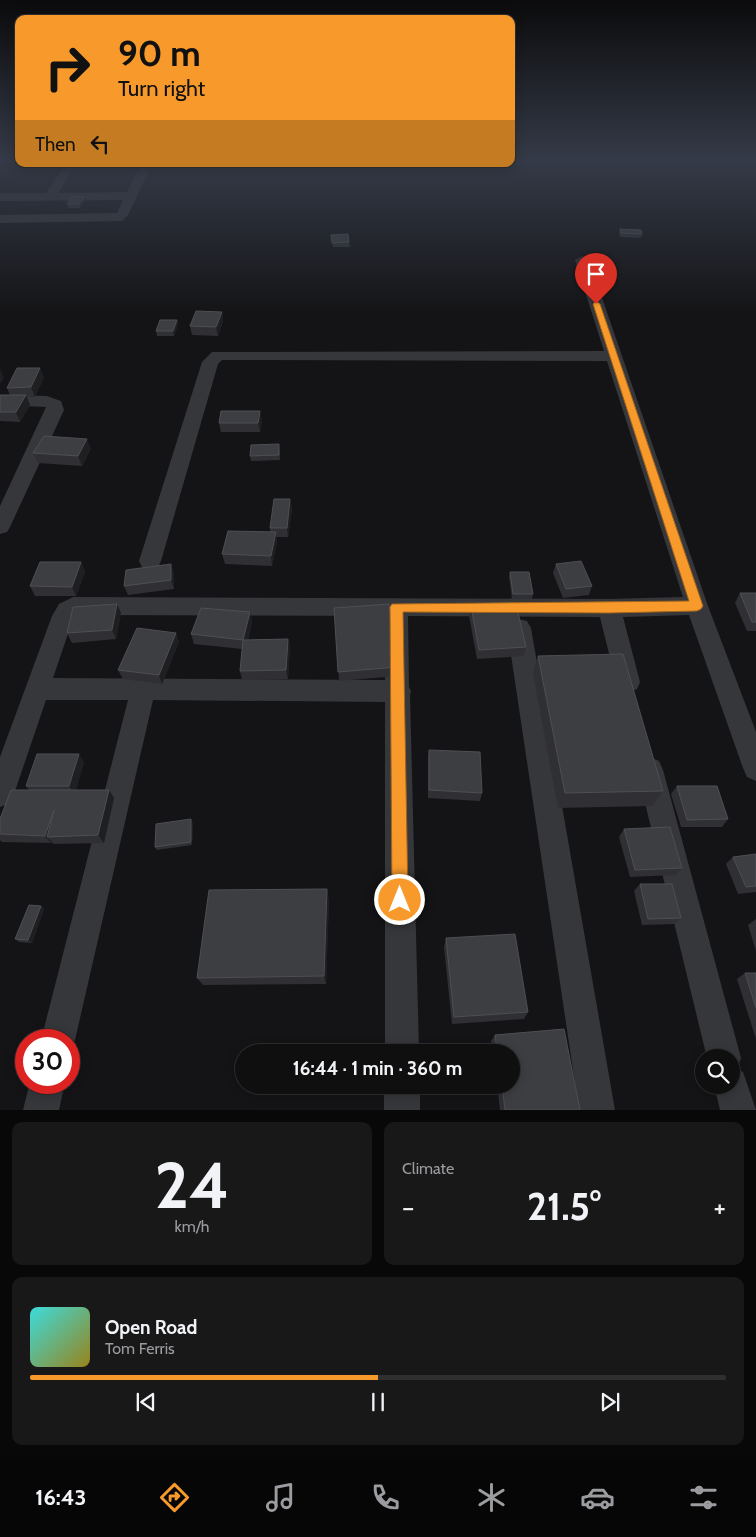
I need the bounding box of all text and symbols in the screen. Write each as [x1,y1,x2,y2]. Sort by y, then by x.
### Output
text: 90 m [118,32,201,75]
icon: right [35,35,100,100]
text: Turn right [118,75,205,102]
icon: left [86,130,114,158]
text: Then [35,133,76,156]
pin [575,253,617,304]
icon: arrive [582,260,610,288]
position arrow [373,873,425,925]
speed limit sign: 30 [15,1029,80,1094]
map controls [695,1049,740,1094]
button: search [695,1049,740,1094]
text: 16:44 · 1 min · 360 m [293,1057,462,1080]
text: 24 [155,1145,229,1224]
text: Climate [402,1159,454,1178]
text: 21.5° [527,1183,601,1230]
text: − [402,1190,414,1224]
text: + [714,1190,726,1224]
text: km/h [174,1217,210,1236]
text: Open Road [105,1316,197,1339]
text: Tom Ferris [105,1339,175,1358]
icon: previous [132,1388,160,1416]
icon: pause [364,1388,392,1416]
icon: next [596,1388,624,1416]
icon: directions [157,1480,192,1515]
icon: music [263,1480,298,1515]
icon: phone [368,1480,403,1515]
icon: climate [474,1480,509,1515]
icon: car [580,1480,615,1515]
icon: filters [686,1480,721,1515]
text: 16:43 [35,1484,86,1511]

